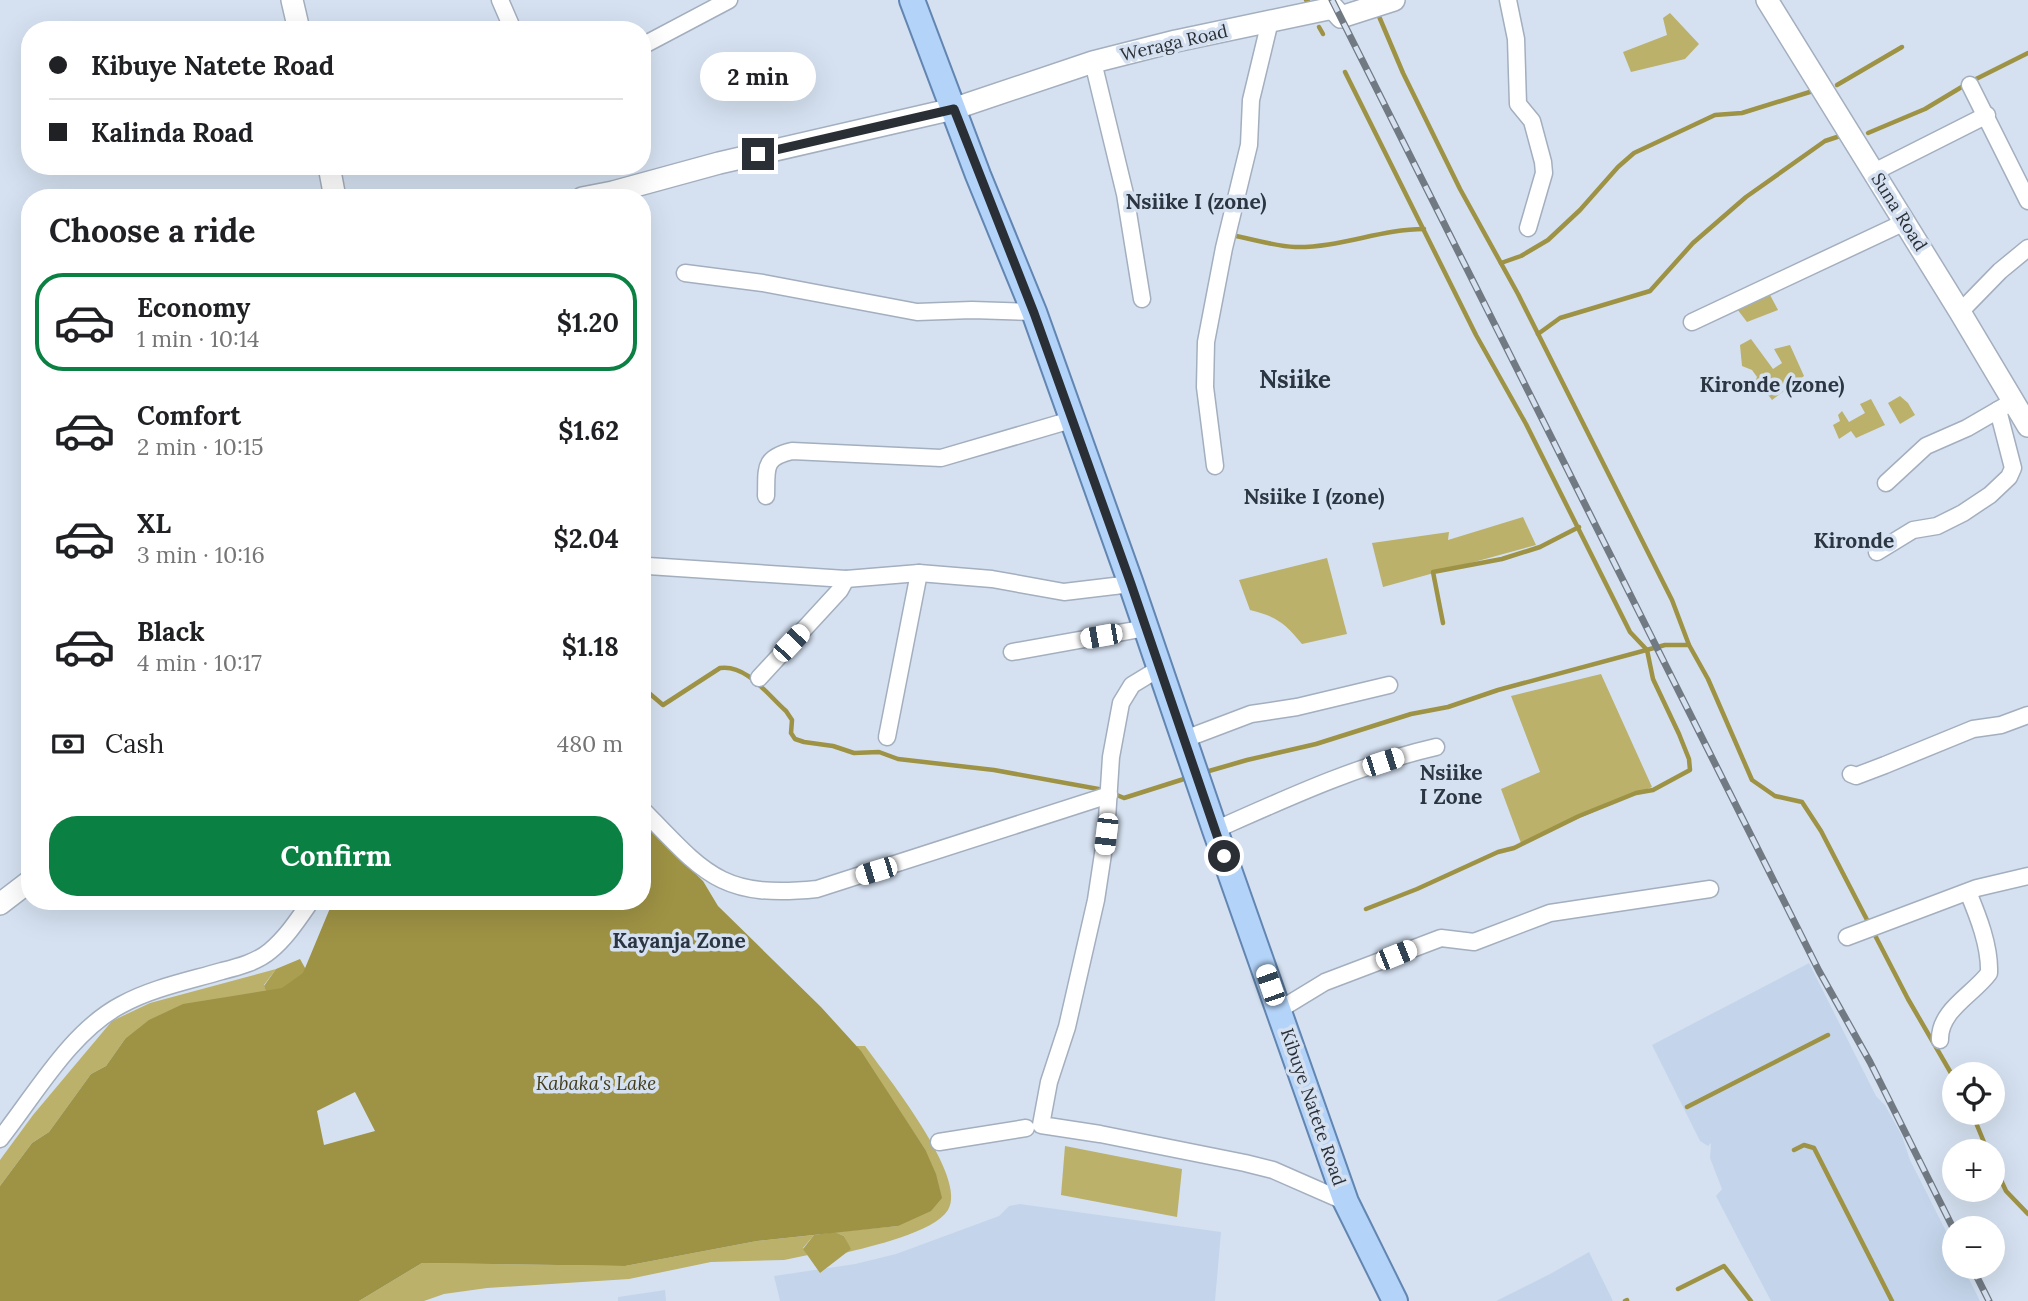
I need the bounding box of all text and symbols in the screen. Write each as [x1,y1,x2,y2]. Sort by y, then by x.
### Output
street label: Weraga Road [1118,19,1230,66]
text: Kibuye Natete Road [91,49,334,82]
callout: 2 min [700,52,816,102]
text: 2 min [727,62,789,91]
text: Kalinda Road [91,116,253,149]
route end [742,138,774,170]
street label: Suna Road [1866,169,1932,255]
district label: Nsiike I (zone) [1126,188,1266,215]
text: Choose a ride [49,210,256,251]
icon: car [53,291,116,354]
text: Economy [137,291,250,324]
text: $1.20 [557,306,619,339]
text: 1 min · 10:14 [137,324,260,353]
district label: Nsiike [1259,364,1331,395]
district label: Kironde (zone) [1699,371,1845,398]
icon: car [53,399,116,462]
text: Comfort [137,399,241,432]
text: $1.62 [558,414,619,447]
text: 2 min · 10:15 [137,432,264,461]
district label: Nsiike I (zone) [1244,483,1384,510]
icon: car [53,507,116,570]
text: XL [137,507,171,540]
text: $2.04 [553,522,619,555]
district label: Kironde [1814,527,1894,554]
text: 3 min · 10:16 [137,540,265,569]
icon: car [53,615,116,678]
text: Black [137,615,205,648]
car [769,620,814,666]
car [1079,622,1124,650]
text: $1.18 [562,630,619,663]
text: 4 min · 10:17 [137,648,262,677]
icon: cash [49,725,87,763]
text: Cash [105,727,164,760]
text: 480 m [557,729,623,758]
car [1360,746,1407,778]
district label: Nsiike I Zone [1420,759,1482,810]
car [1094,812,1119,856]
button: Confirm [49,816,623,896]
route start [1208,840,1240,872]
car [853,855,900,887]
district label: Kayanja Zone [612,927,746,954]
car [1373,937,1420,973]
car [1254,962,1287,1008]
street label: Kibuye Natete Road [1276,1025,1351,1189]
map controls [1942,1062,2005,1279]
button: locate [1942,1062,2005,1125]
water label: Kabaka's Lake [536,1071,656,1095]
button: + [1942,1139,2005,1202]
button: − [1942,1216,2005,1279]

